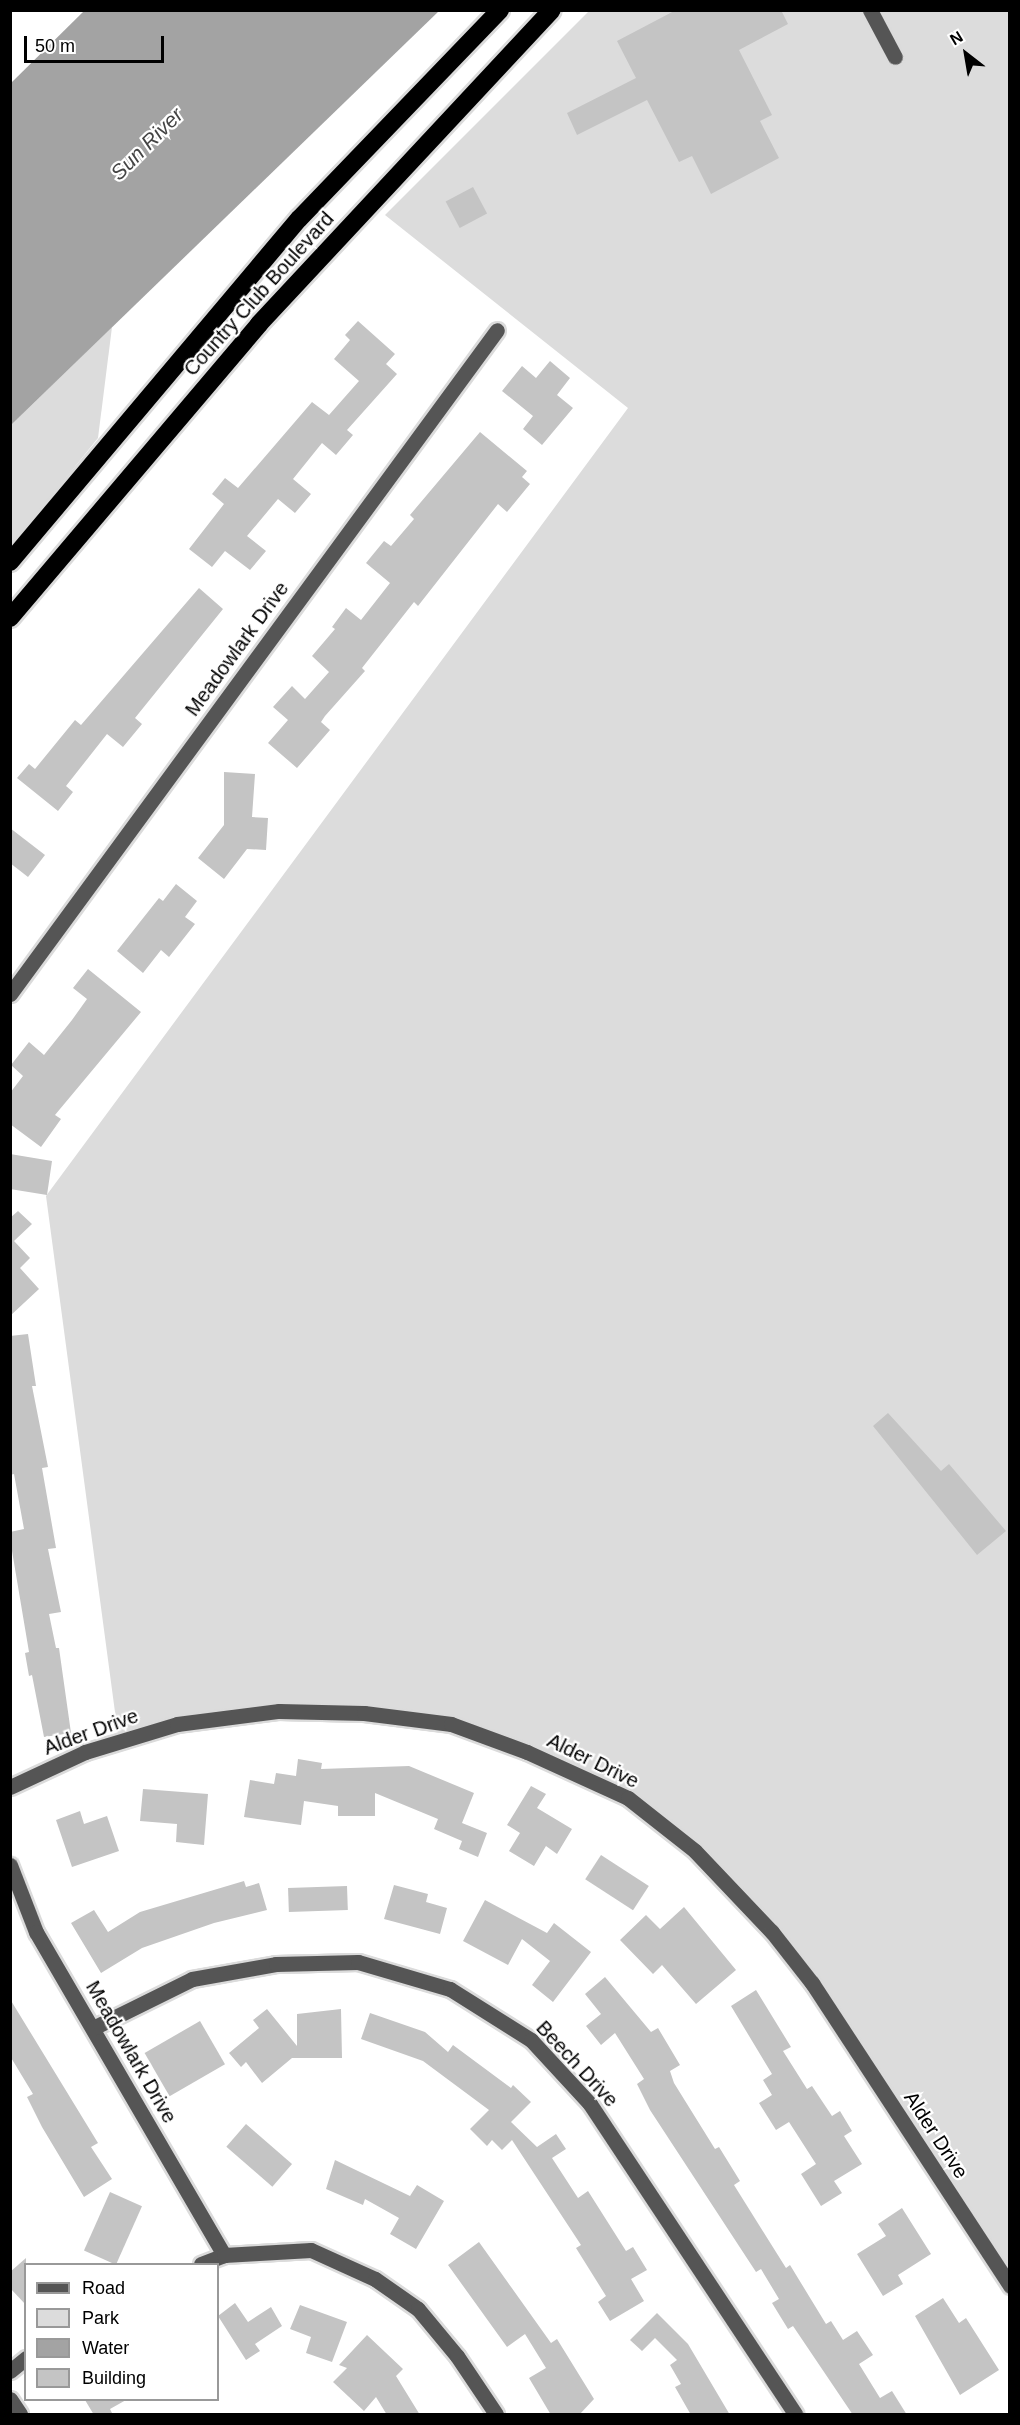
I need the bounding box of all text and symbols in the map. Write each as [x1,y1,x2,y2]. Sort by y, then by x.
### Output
scale bar [27,24,166,62]
north arrow [936,24,996,84]
text: N [947,28,966,48]
text: 50 m [35,36,75,56]
water label: Sun River [105,102,189,186]
street label: Country Club Boulevard [179,207,339,381]
street label: Meadowlark Drive [180,577,294,721]
street label: Alder Drive [40,1704,142,1760]
street label: Alder Drive [543,1729,643,1793]
street label: Meadowlark Drive [81,1977,181,2127]
street label: Beech Drive [531,2016,623,2112]
street label: Alder Drive [899,2087,973,2183]
legend [24,2263,219,2401]
text: Road [82,2278,125,2298]
text: Park [82,2308,119,2328]
text: Water [82,2338,129,2358]
text: Building [82,2368,146,2388]

